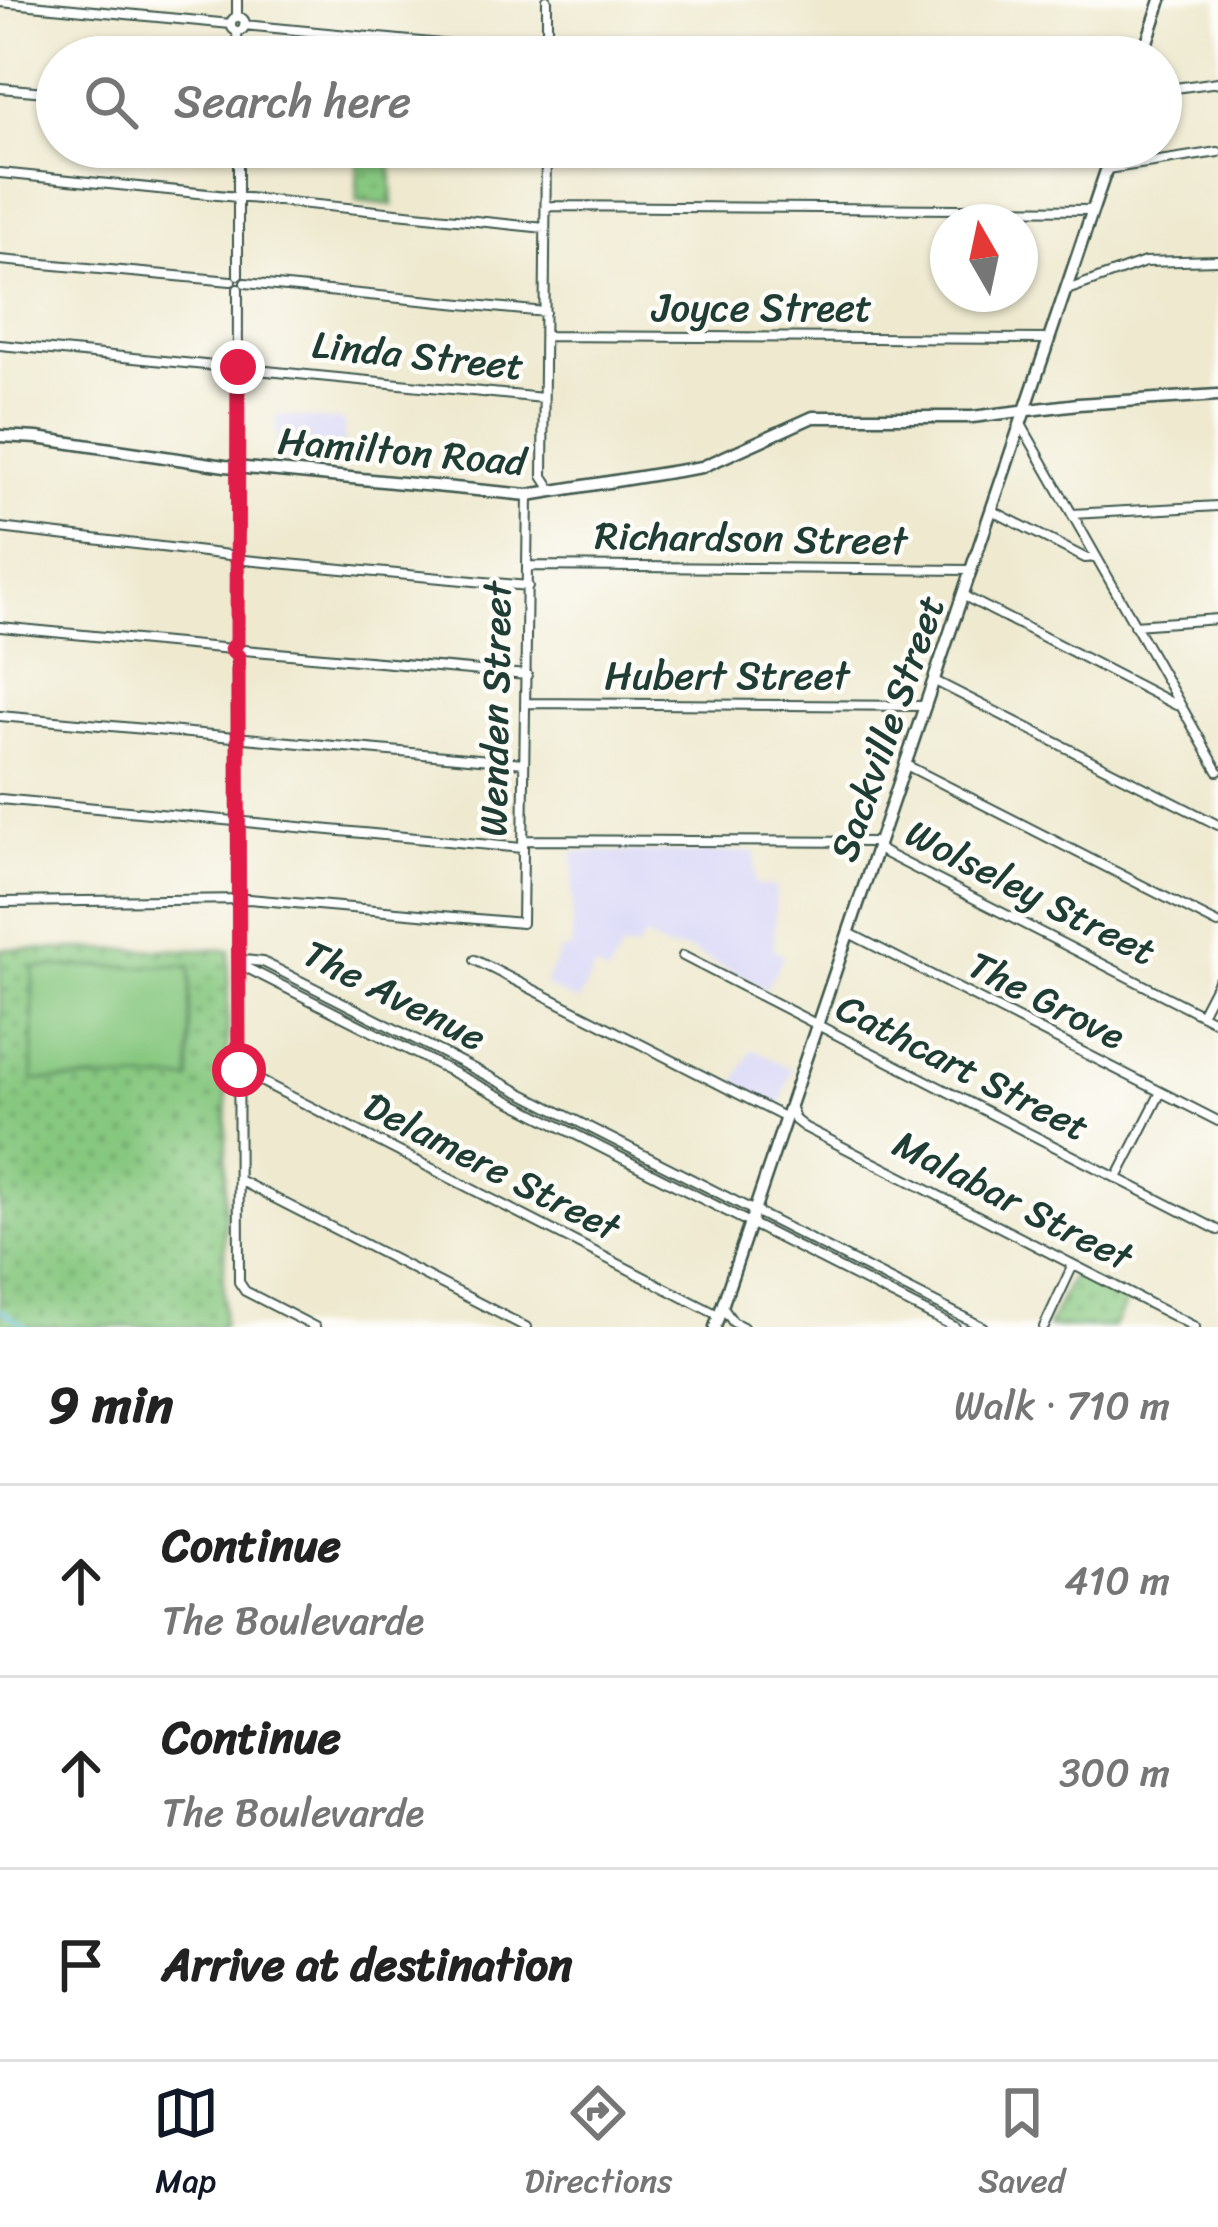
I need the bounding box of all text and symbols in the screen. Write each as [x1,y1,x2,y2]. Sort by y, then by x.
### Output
search box [36,36,1182,168]
text: Search here [174,62,411,142]
icon: search [78,69,144,135]
north arrow [930,204,1038,312]
street label: Joyce Street [650,273,872,342]
street label: Linda Street [309,310,527,400]
route end [211,340,265,394]
street label: Hamilton Road [275,406,531,496]
street label: Richardson Street [594,501,909,575]
street label: Wenden Street [458,580,532,837]
street label: Sackville Street [809,586,965,870]
street label: Hubert Street [604,641,851,710]
street label: Wolseley Street [893,799,1169,985]
street label: The Avenue [291,919,499,1071]
street label: The Grove [956,931,1138,1069]
street label: Cathcart Street [824,973,1102,1161]
route start [212,1043,266,1097]
street label: Delamere Street [351,1071,634,1261]
street label: Malabar Street [881,1110,1147,1291]
text: 9 min [48,1360,173,1450]
text: Walk · 710 m [954,1371,1170,1440]
text: Continue [162,1506,341,1586]
text: 410 m [1064,1546,1170,1615]
icon: ahead [48,1548,114,1614]
text: The Boulevarde [162,1586,424,1655]
text: Continue [162,1698,341,1778]
text: 300 m [1059,1738,1170,1807]
icon: ahead [48,1740,114,1806]
text: The Boulevarde [162,1778,424,1847]
text: Arrive at destination [162,1925,572,2005]
icon: arrive [48,1932,114,1998]
tab: Map [153,2080,219,2210]
tab: Directions [525,2080,672,2210]
tab: Saved [978,2080,1065,2210]

